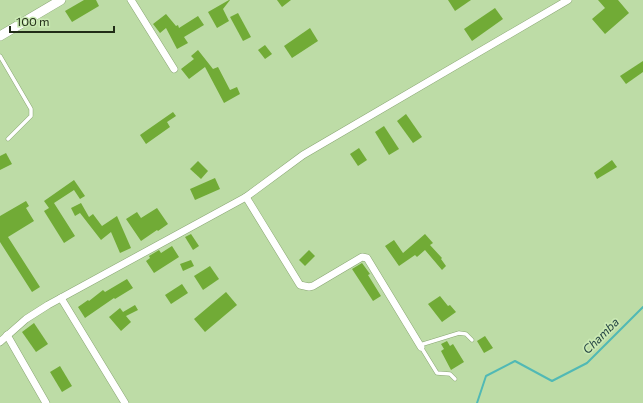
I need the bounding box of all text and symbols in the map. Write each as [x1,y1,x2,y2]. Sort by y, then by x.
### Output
scale bar [10,8,114,34]
text: 100 m [16,14,50,28]
water label: Chamba [579,314,621,356]

